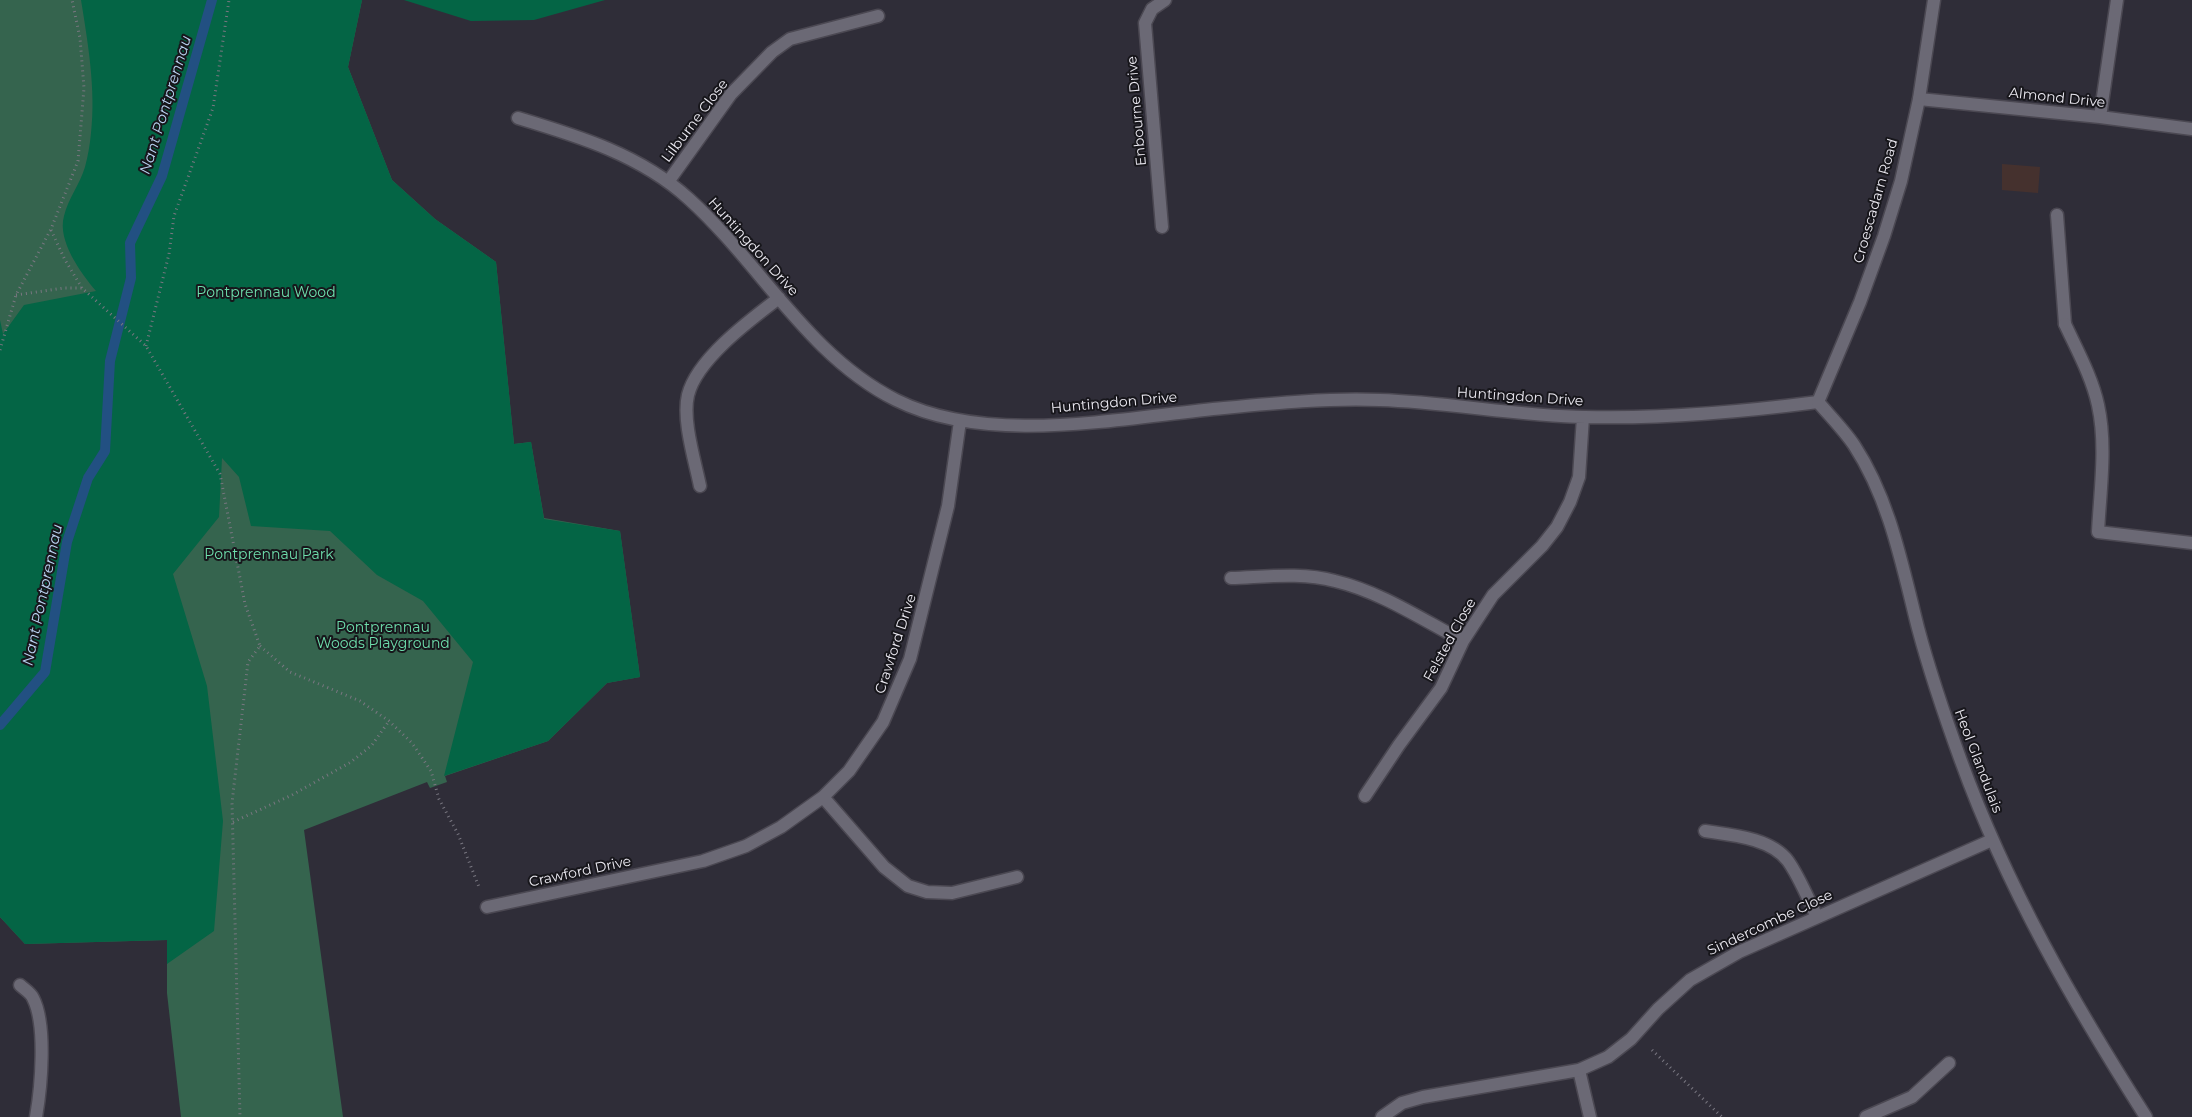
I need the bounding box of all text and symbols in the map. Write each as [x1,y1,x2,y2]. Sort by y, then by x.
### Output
water label: Nant Pontprennau [136,33,196,177]
street label: Enbourne Drive [1124,55,1150,167]
street label: Lilburne Close [658,76,732,166]
street label: Almond Drive [2008,85,2106,111]
street label: Croescadarn Road [1850,137,1902,265]
street label: Huntingdon Drive [704,194,802,300]
park label: Pontprennau Wood [196,285,336,301]
street label: Huntingdon Drive [1456,384,1584,410]
street label: Huntingdon Drive [1050,389,1178,417]
water label: Nant Pontprennau [19,523,67,667]
park label: Pontprennau Park [204,547,334,563]
street label: Crawford Drive [872,592,920,696]
street label: Felsted Close [1420,595,1480,685]
park label: Pontprennau Woods Playground [316,620,450,652]
street label: Heol Glandulais [1950,707,2006,815]
street label: Crawford Drive [527,853,633,891]
street label: Sindercombe Close [1705,887,1835,959]

